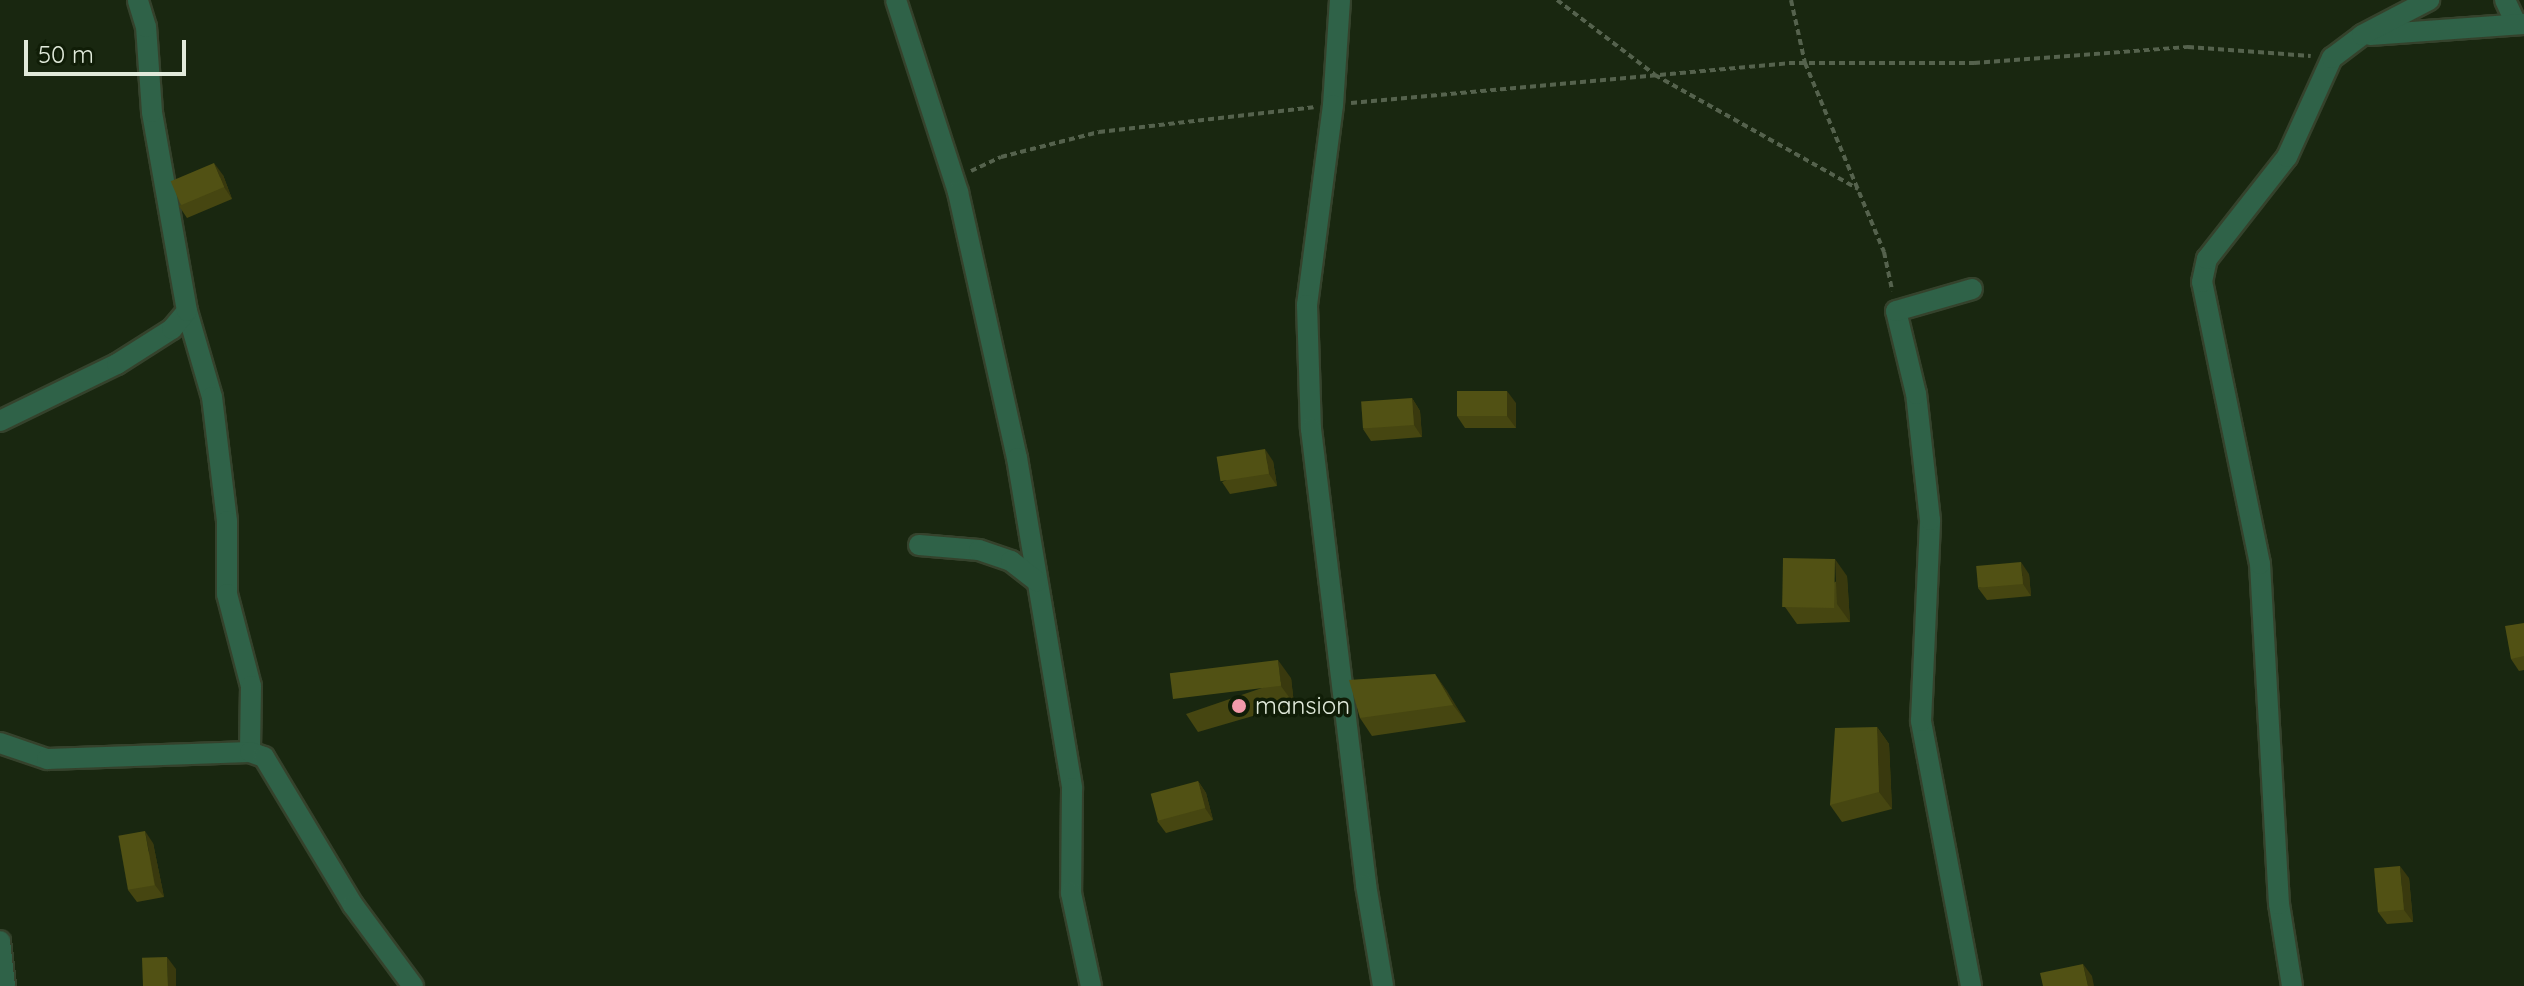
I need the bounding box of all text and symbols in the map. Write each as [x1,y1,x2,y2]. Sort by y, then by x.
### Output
scale bar [28,24,190,74]
text: 50 m [38,39,94,69]
place label: mansion [1255,692,1350,720]
marker: mansion [1230,697,1248,715]

